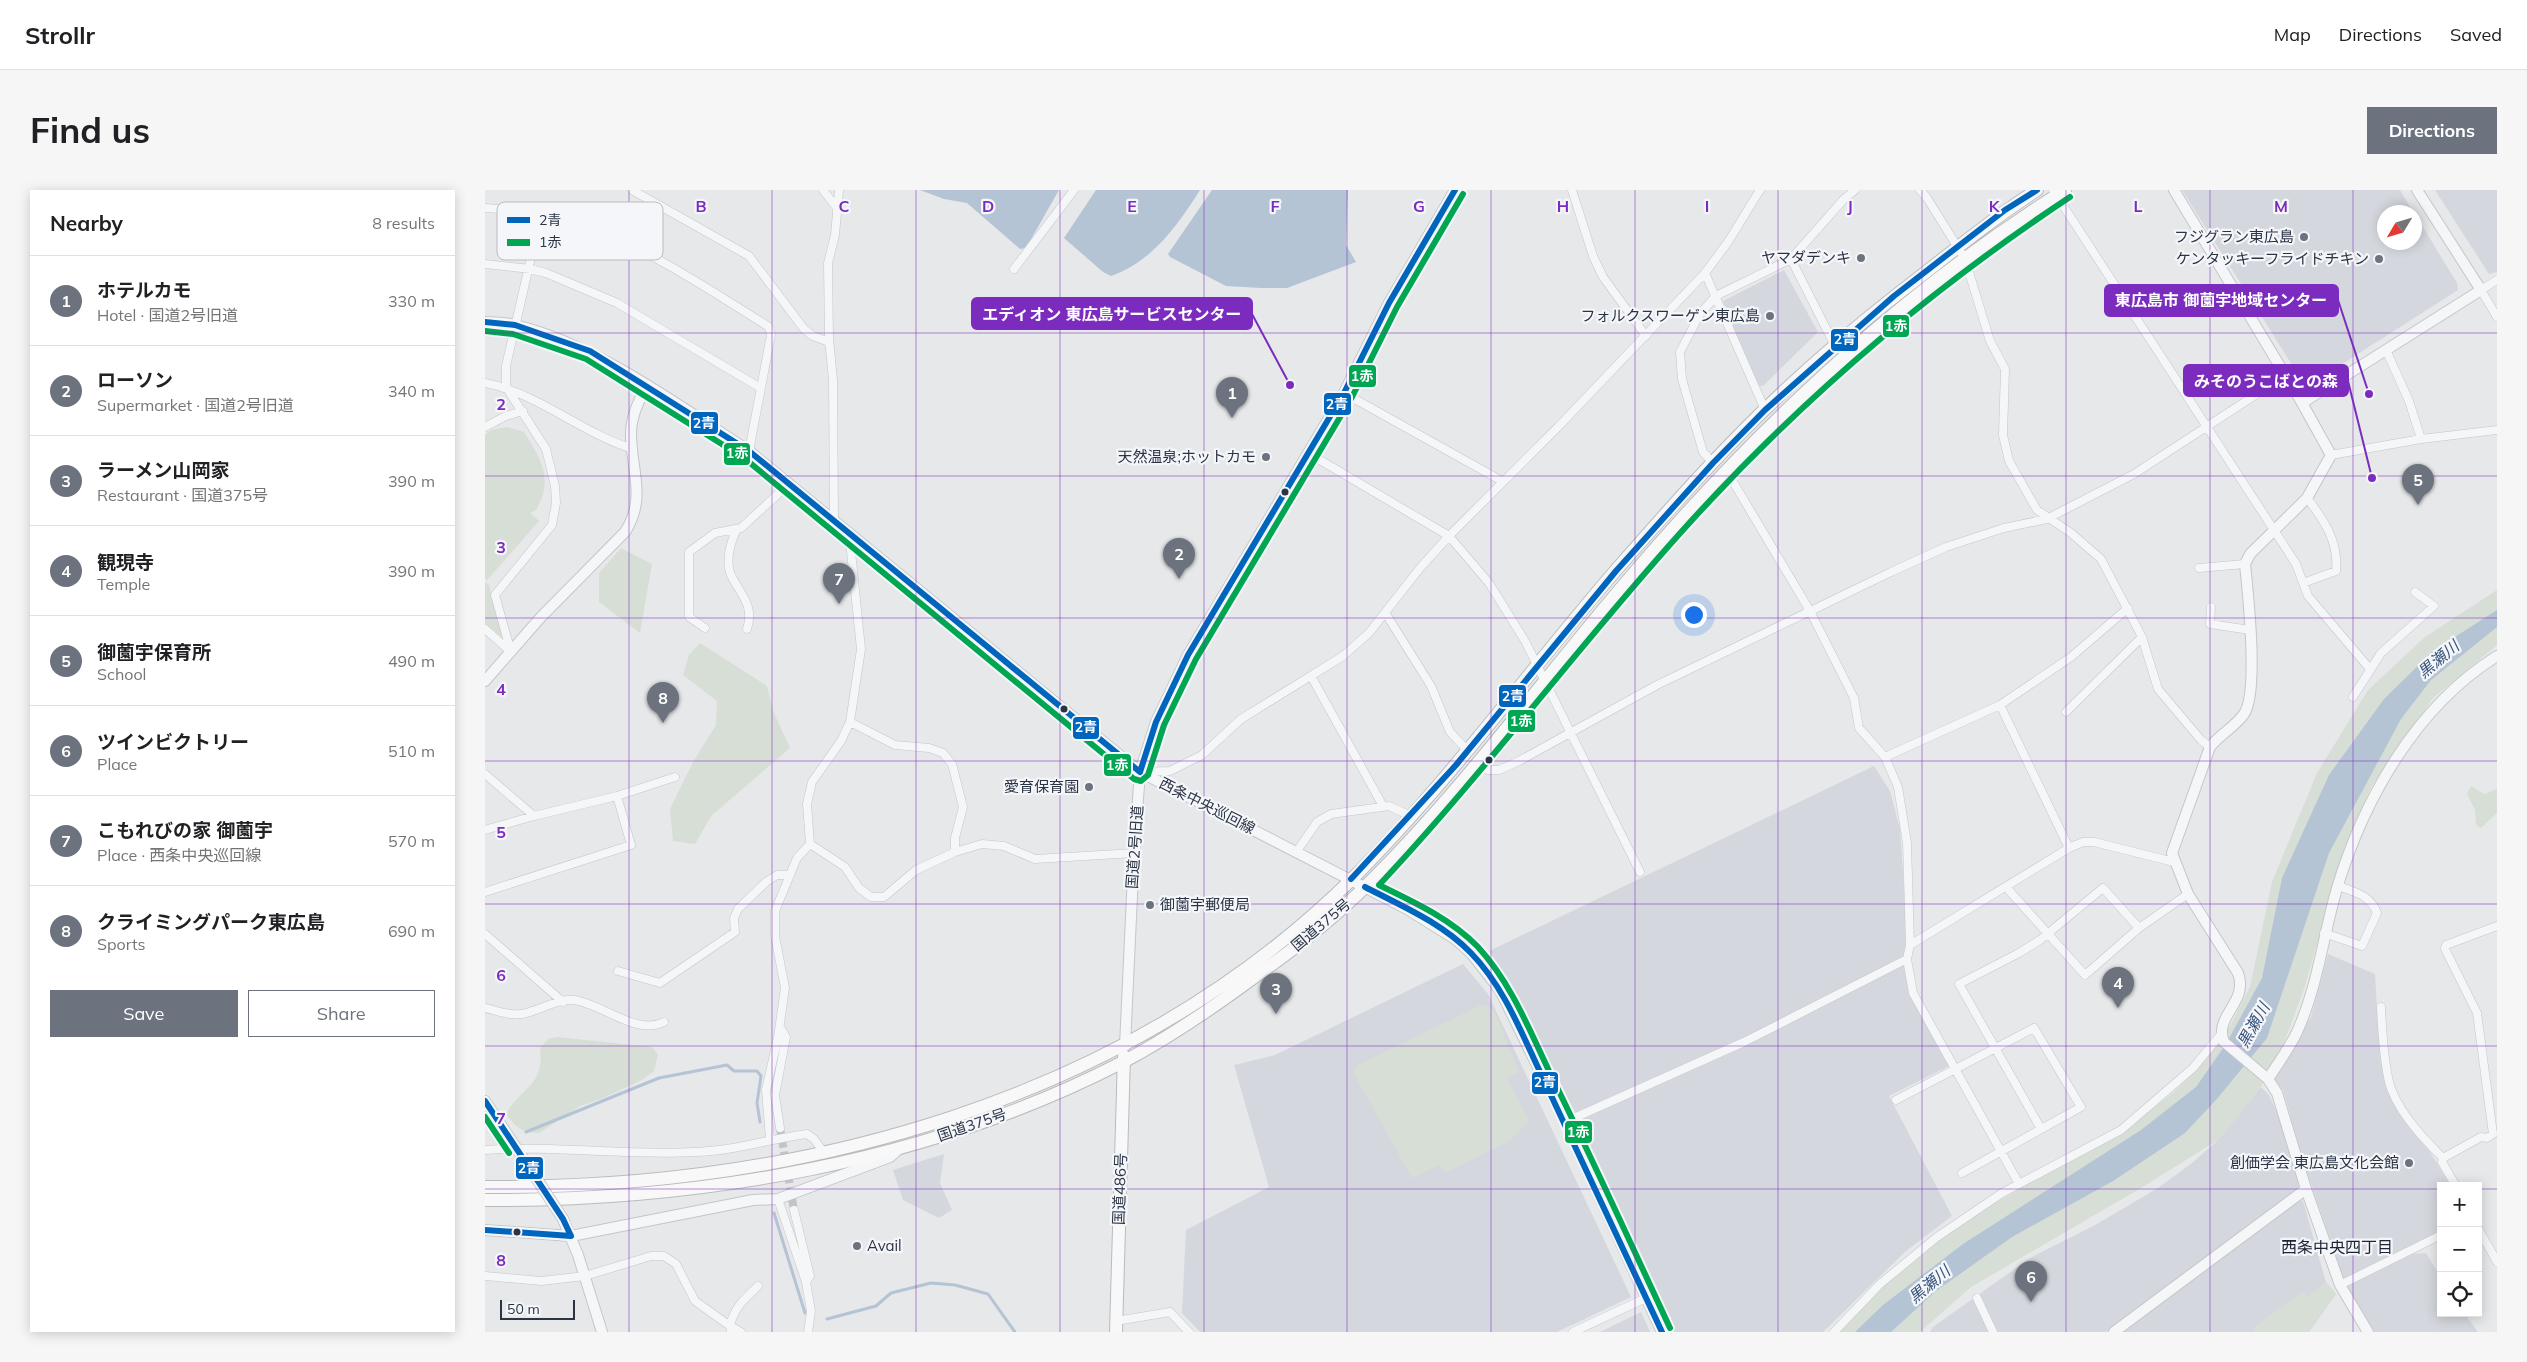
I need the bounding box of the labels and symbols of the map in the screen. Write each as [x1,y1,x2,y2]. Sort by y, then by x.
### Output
text: B [695,196,707,216]
text: C [839,196,850,216]
text: D [982,196,994,216]
text: E [1127,196,1137,216]
text: F [1270,196,1280,216]
text: G [1413,196,1425,216]
text: H [1557,196,1569,216]
text: I [1705,196,1709,216]
text: J [1847,196,1853,216]
text: K [1989,196,2001,216]
text: L [2134,196,2143,216]
text: M [2274,196,2288,216]
legend [497,202,663,260]
north arrow [2377,205,2422,250]
text: 2青 [539,211,561,229]
place label: フジグラン東広島 [2174,227,2294,246]
marker: フジグラン東広島 [2298,231,2310,243]
text: 1赤 [539,233,561,251]
place label: ヤマダデンキ [1761,248,1851,267]
place label: ケンタッキーフライドチキン [2176,249,2369,268]
marker: ヤマダデンキ [1855,252,1867,264]
marker: ケンタッキーフライドチキン [2373,253,2385,265]
callout: 東広島市 御薗宇地域センター [2105,285,2338,316]
text: 東広島市 御薗宇地域センター [2115,290,2327,310]
callout: エディオン 東広島サービスセンター [972,298,1252,329]
text: エディオン 東広島サービスセンター [982,304,1242,324]
place label: フォルクスワーゲン東広島 [1580,306,1760,325]
marker: フォルクスワーゲン東広島 [1764,310,1776,322]
line badge: 1赤 [1882,314,1910,338]
text: 1赤 [1885,317,1907,335]
line badge: 2青 [1830,328,1859,352]
text: 2青 [1834,330,1856,348]
line badge: 1赤 [1348,364,1377,388]
callout: みそのうこばとの森 [2184,365,2348,396]
text: 1赤 [1351,367,1373,385]
text: みそのうこばとの森 [2194,371,2338,391]
pin: 1 [1216,377,1248,418]
line badge: 2青 [1323,392,1352,416]
text: 2 [496,394,506,414]
text: 2青 [1326,395,1348,413]
line badge: 2青 [690,411,719,435]
text: 2青 [693,414,715,432]
line badge: 1赤 [723,442,751,466]
text: 1赤 [726,444,748,462]
place label: 天然温泉;ホットカモ [1118,447,1256,466]
marker: 天然温泉;ホットカモ [1260,451,1272,463]
pin: 5 [2402,464,2434,505]
unlabelled marker [1280,487,1290,497]
text: 3 [496,537,506,557]
pin: 2 [1163,538,1195,579]
pin: 7 [823,563,855,604]
your location [1681,602,1707,628]
water label: 黒瀬川 [2413,635,2464,682]
text: 4 [496,679,506,699]
pin: 8 [647,682,679,723]
line badge: 2青 [1498,684,1527,708]
text: 2青 [1502,687,1524,705]
unlabelled marker [1059,704,1069,714]
line badge: 1赤 [1507,709,1536,733]
text: 1赤 [1510,712,1532,730]
line badge: 2青 [1072,716,1100,740]
text: 2青 [1075,718,1097,736]
line badge: 1赤 [1103,753,1132,777]
unlabelled marker [1484,755,1494,765]
text: 1赤 [1106,756,1128,774]
street label: 西条中央巡回線 [1156,773,1258,838]
place label: 愛育保育園 [1004,777,1079,796]
marker: 愛育保育園 [1083,781,1095,793]
street label: 国道2号旧道 [1122,804,1147,890]
text: 5 [496,822,506,842]
street label: 国道375号 [1287,894,1354,955]
place label: 御薗宇郵便局 [1160,895,1250,914]
marker: 御薗宇郵便局 [1144,899,1156,911]
text: 6 [496,965,506,985]
pin: 4 [2102,967,2134,1008]
pin: 3 [1260,973,1292,1014]
water label: 黒瀬川 [2233,997,2274,1051]
line badge: 2青 [1531,1071,1559,1095]
text: 2青 [1534,1073,1556,1091]
street label: 国道375号 [935,1104,1009,1145]
text: 7 [496,1108,506,1128]
line badge: 1赤 [1564,1120,1593,1144]
text: 1赤 [1567,1123,1589,1141]
street label: 国道486号 [1109,1153,1130,1225]
place label: 創価学会 東広島文化会館 [2230,1153,2399,1172]
line badge: 2青 [515,1156,544,1180]
marker: 創価学会 東広島文化会館 [2403,1157,2415,1169]
text: 2青 [518,1159,540,1177]
unlabelled marker [512,1227,522,1237]
place label: Avail [867,1236,902,1255]
district label: 西条中央四丁目 [2281,1237,2393,1257]
marker: Avail [851,1240,863,1252]
text: 8 [496,1250,506,1270]
water label: 黒瀬川 [1904,1260,1955,1307]
pin: 6 [2015,1261,2047,1302]
scale bar [500,1297,575,1320]

